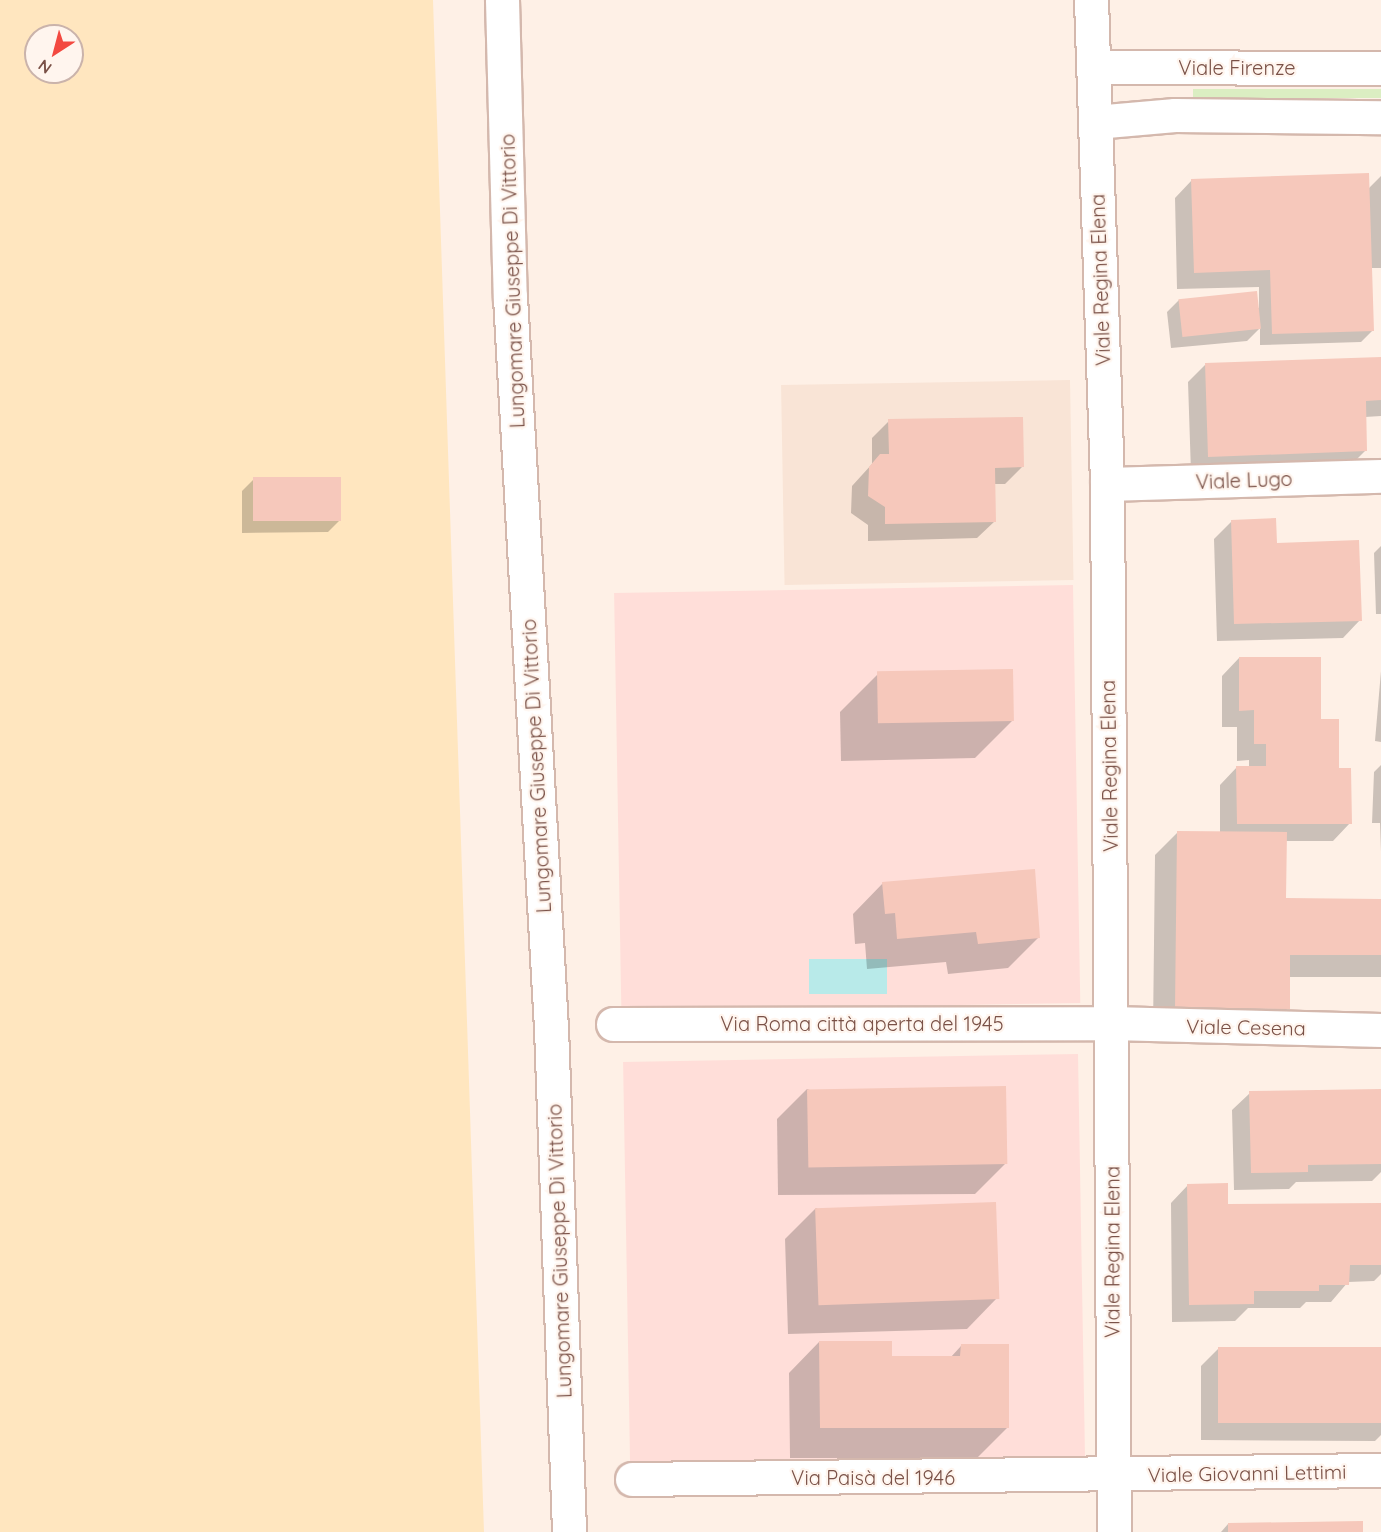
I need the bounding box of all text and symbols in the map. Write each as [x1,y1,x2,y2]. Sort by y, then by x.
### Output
north arrow [24,24,84,84]
text: N [34,55,55,78]
street label: Viale Firenze [1178,55,1296,79]
street label: Lungomare Giuseppe Di Vittorio [495,133,529,429]
street label: Viale Regina Elena [1085,194,1115,366]
street label: Viale Lugo [1195,466,1293,494]
street label: Lungomare Giuseppe Di Vittorio [516,618,556,914]
street label: Viale Regina Elena [1096,680,1122,852]
street label: Via Roma città aperta del 1945 [720,1011,1004,1035]
street label: Viale Cesena [1186,1014,1306,1040]
street label: Lungomare Giuseppe Di Vittorio [542,1103,576,1399]
street label: Viale Regina Elena [1100,1166,1124,1338]
street label: Viale Giovanni Lettimi [1147,1459,1347,1487]
street label: Via Paisà del 1946 [791,1465,955,1489]

